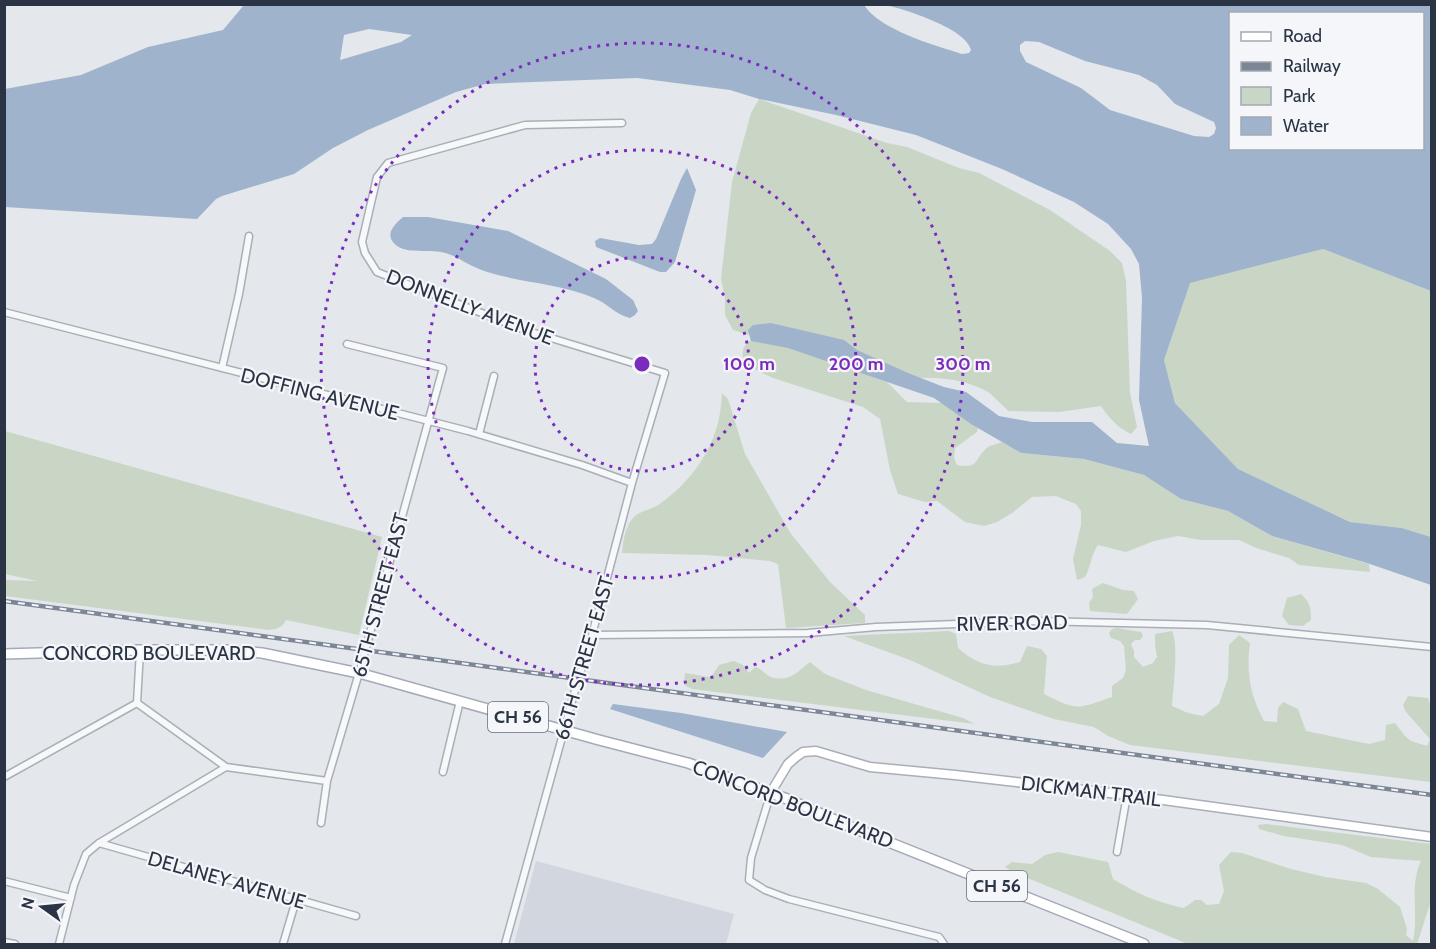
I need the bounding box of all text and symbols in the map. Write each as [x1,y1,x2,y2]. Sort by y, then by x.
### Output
legend [1229,12,1424,150]
text: Road [1283,25,1322,47]
text: Railway [1283,55,1341,77]
text: Park [1283,85,1316,107]
text: Water [1283,115,1329,137]
street label: DONNELLY AVENUE [383,264,557,350]
text: 100 m [723,353,775,375]
text: 200 m [829,353,883,375]
text: 300 m [936,353,990,375]
centre of rings [632,354,652,374]
street label: DOFFING AVENUE [238,363,402,425]
street label: 65TH STREET EAST [347,510,414,680]
street label: 66TH STREET EAST [549,573,619,743]
street label: RIVER ROAD [956,610,1068,636]
street label: CONCORD BOULEVARD [42,641,256,665]
road number: CH 56 [488,702,548,732]
street label: CONCORD BOULEVARD [689,755,897,853]
street label: DICKMAN TRAIL [1020,771,1162,811]
street label: DELANEY AVENUE [145,846,309,914]
road number: CH 56 [967,871,1027,901]
north arrow [12,877,72,937]
text: N [17,895,39,911]

